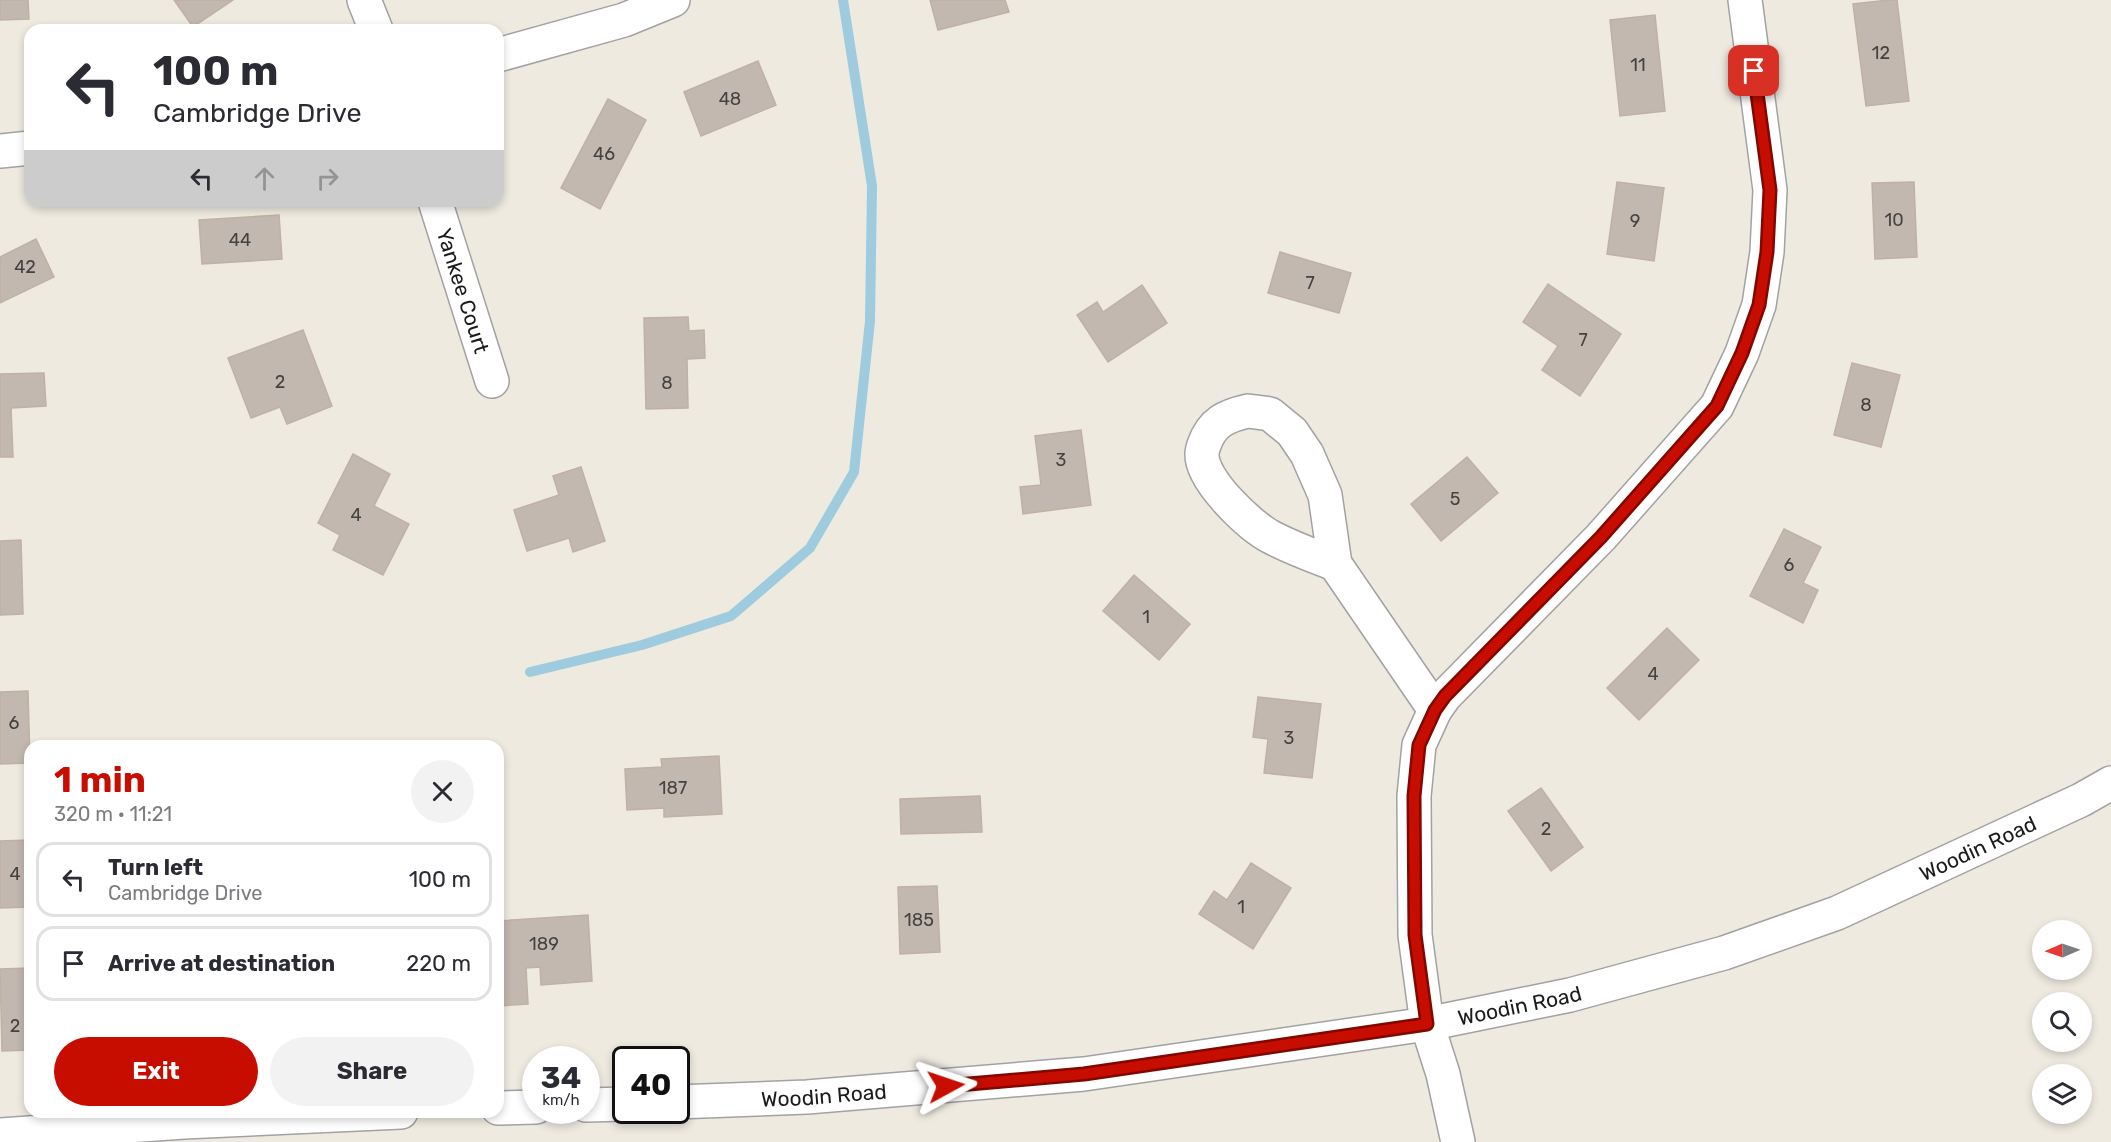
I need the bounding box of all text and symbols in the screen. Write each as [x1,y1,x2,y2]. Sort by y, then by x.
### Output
house number: 12 [1872,42,1890,64]
pin [1728,45,1779,96]
text: 100 m [153,46,278,96]
icon: left [54,48,132,126]
house number: 11 [1630,54,1646,76]
icon: arrive [1737,54,1770,87]
house number: 48 [719,88,741,110]
text: Cambridge Drive [153,97,362,129]
house number: 46 [593,143,615,165]
icon: left [185,162,218,195]
icon: ahead [248,162,281,195]
icon: right [311,162,344,195]
house number: 10 [1884,209,1904,231]
house number: 9 [1630,210,1640,232]
street label: Yankee Court [432,225,495,356]
house number: 44 [229,229,251,251]
house number: 42 [14,256,36,278]
house number: 7 [1305,272,1315,294]
house number: 7 [1578,329,1588,351]
house number: 2 [275,371,285,393]
house number: 8 [661,372,673,394]
house number: 8 [1860,394,1872,416]
house number: 3 [1056,449,1066,471]
house number: 5 [1450,488,1460,510]
house number: 4 [350,504,362,526]
house number: 6 [1784,554,1795,576]
house number: 1 [1142,606,1150,628]
house number: 4 [1647,663,1659,685]
house number: 6 [9,712,20,734]
house number: 3 [1284,727,1294,749]
text: 1 min [54,758,146,801]
button: close [411,760,474,823]
house number: 187 [659,777,687,799]
text: 320 m · 11:21 [54,802,172,826]
street label: Woodin Road [1915,810,2040,886]
house number: 2 [1541,818,1551,840]
text: Turn left [108,854,203,881]
house number: 4 [9,863,21,885]
icon: left [57,863,90,896]
text: 100 m [409,866,471,893]
text: Cambridge Drive [108,881,263,905]
house number: 1 [1237,896,1245,918]
house number: 185 [904,909,934,931]
north arrow [2032,920,2092,980]
map controls [2032,920,2092,1124]
house number: 189 [529,933,559,955]
icon: arrive [57,947,90,980]
text: Arrive at destination [108,950,335,977]
text: 220 m [406,950,471,977]
street label: Woodin Road [1455,980,1584,1030]
button: search [2032,992,2092,1052]
house number: 2 [10,1015,20,1037]
button: Exit [54,1037,258,1106]
button: Share [270,1037,474,1106]
speed limit sign: 40 [612,1046,690,1124]
position arrow [914,1054,978,1118]
text: 34 [541,1060,581,1096]
button: layers [2032,1064,2092,1124]
street label: Woodin Road [761,1078,888,1111]
text: km/h [542,1091,580,1109]

